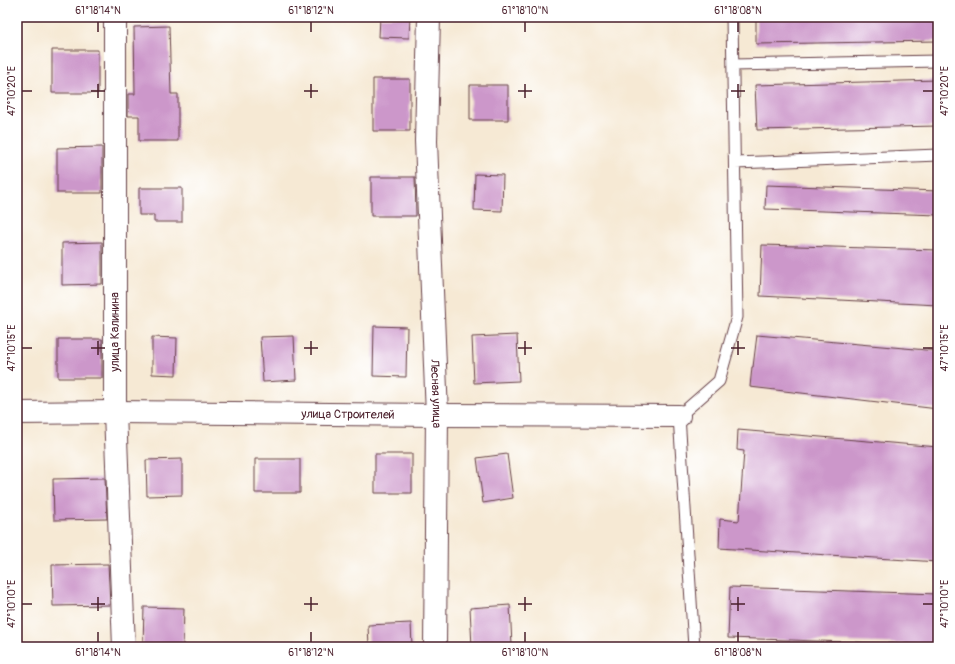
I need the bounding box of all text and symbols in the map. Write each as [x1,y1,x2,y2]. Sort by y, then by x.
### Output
text: 61°18'14"N [75,5,121,17]
text: 61°18'12"N [288,5,334,17]
text: 61°18'10"N [502,5,549,17]
text: 61°18'08"N [714,5,762,17]
text: 47°10'20"E [6,66,18,116]
text: 47°10'20"E [939,66,951,116]
street label: улица Калинина [108,292,123,373]
text: 47°10'15"E [6,325,18,371]
text: 47°10'15"E [939,325,951,371]
street label: Лесная улица [427,358,445,429]
street label: улица Строителей [300,406,395,422]
text: 47°10'10"E [6,580,18,628]
text: 47°10'10"E [939,580,951,628]
text: 61°18'14"N [75,647,121,659]
text: 61°18'12"N [288,647,334,659]
text: 61°18'10"N [502,647,549,659]
text: 61°18'08"N [714,647,762,659]

